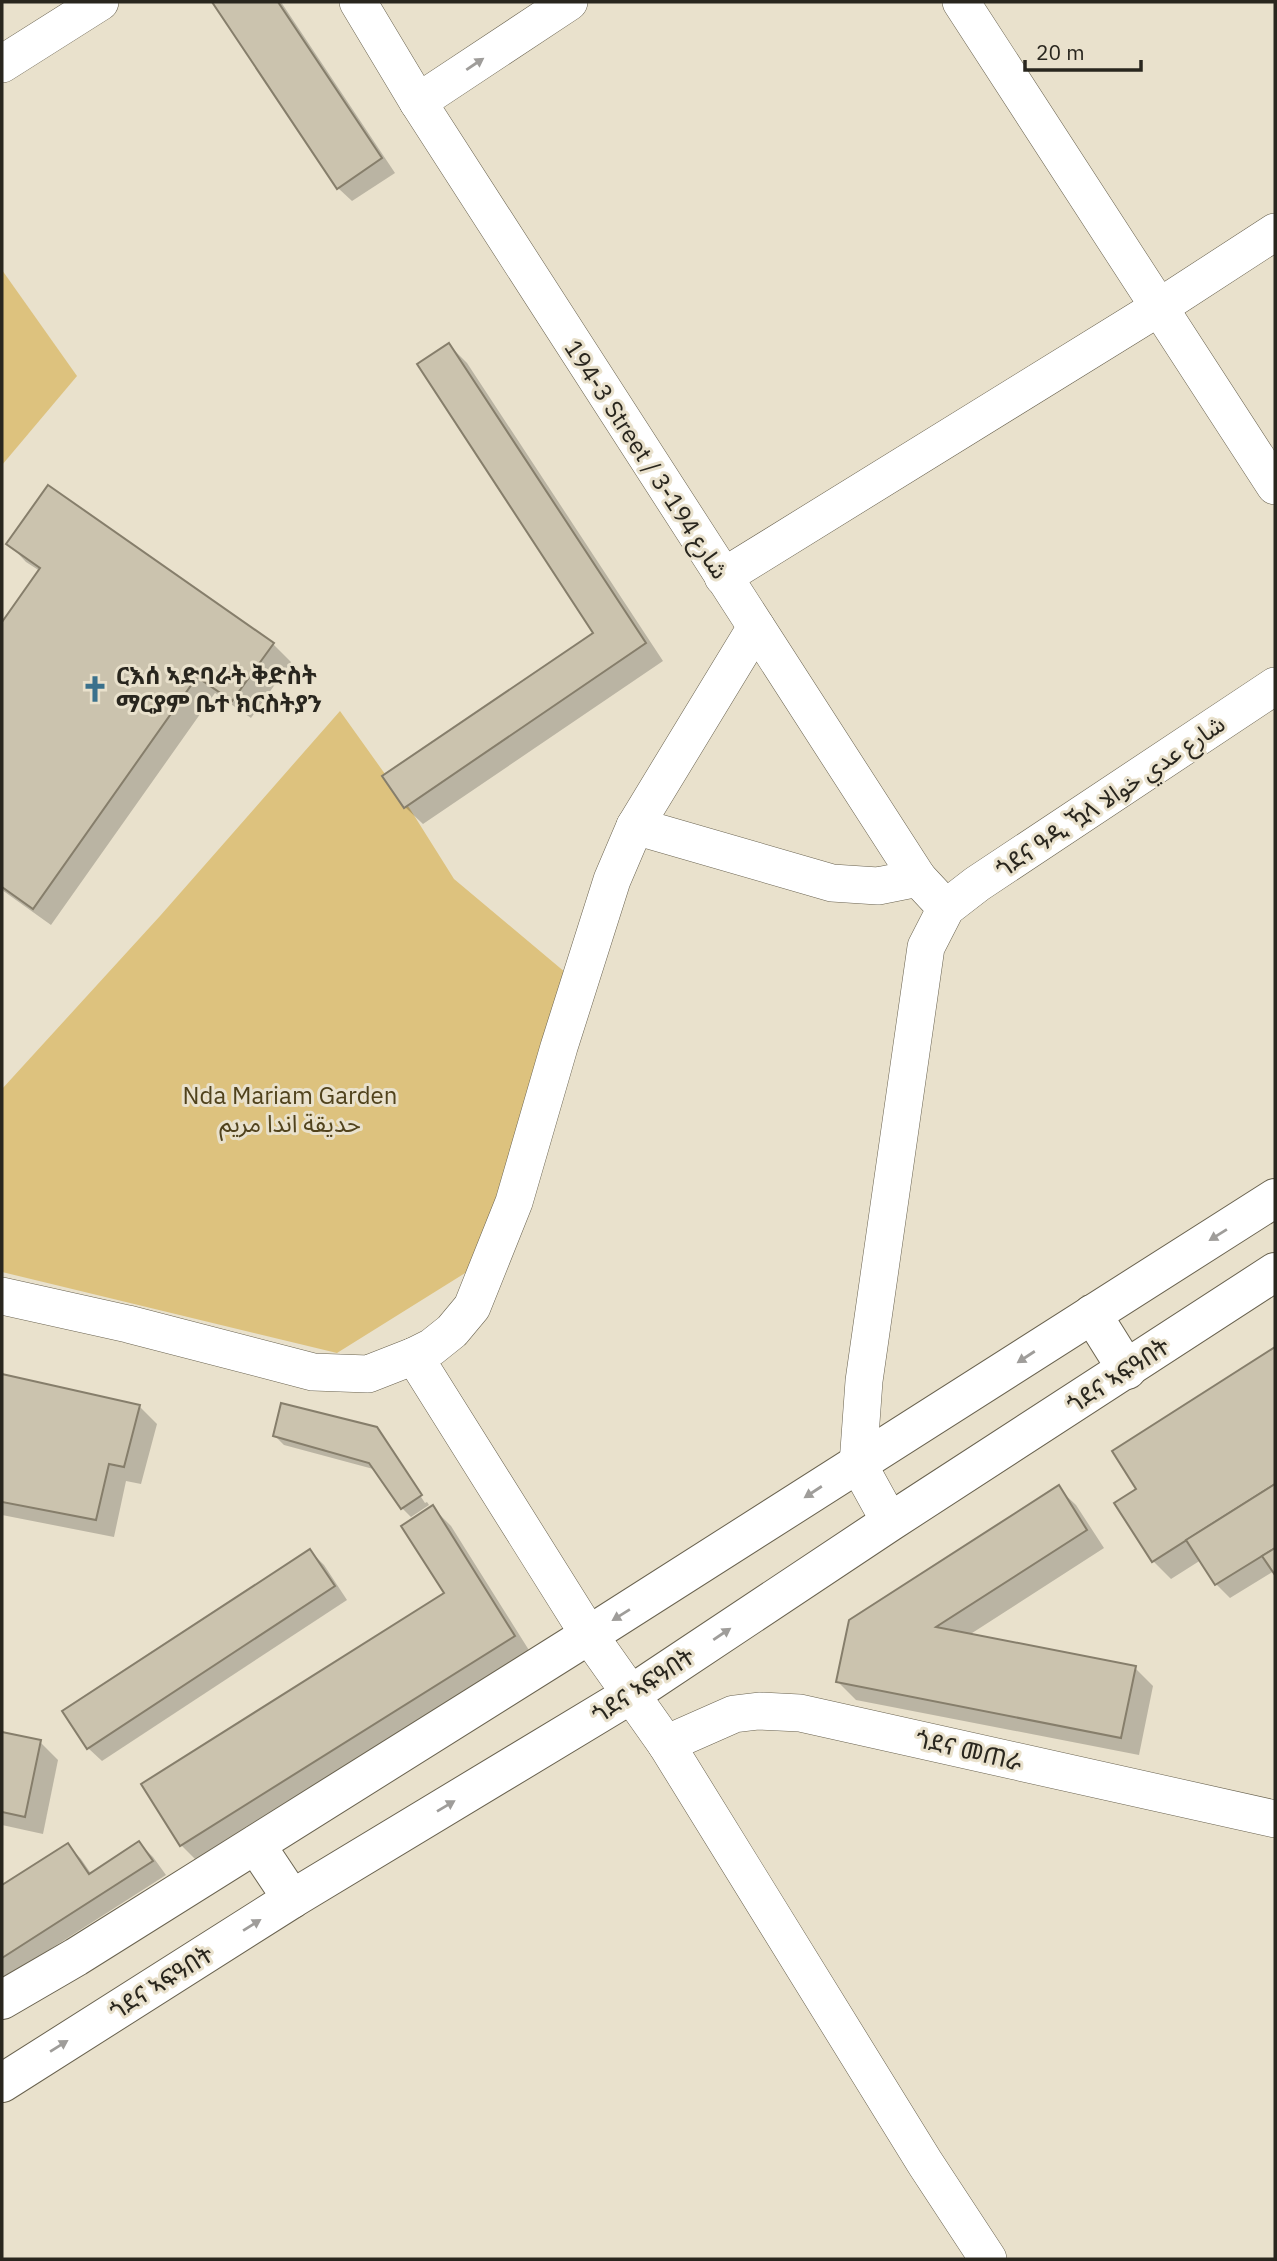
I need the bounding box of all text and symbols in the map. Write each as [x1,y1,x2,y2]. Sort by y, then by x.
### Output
scale bar [1025,28,1140,72]
text: 20 m [1036,38,1085,66]
one-way arrow [466,57,484,71]
street label: 194-3 Street / شارع 194-3 [556,333,736,586]
place label: ርእሰ ኣድባራት ቅድስት ማርያም ቤተ ክርስትያን [116,659,322,719]
church icon: ርእሰ ኣድባራት ቅድስት ማርያም ቤተ ክርስትያን [80,674,110,704]
street label: ጎደና ዓዲ ዃላ شارع عدي خوالا [989,707,1233,888]
park label: Nda Mariam Garden حديقة اندا مريم [183,1079,397,1141]
one-way arrow [1208,1228,1227,1241]
street label: ጎደና ኣፍዓበት [1060,1330,1176,1420]
one-way arrow [1016,1350,1035,1363]
one-way arrow [804,1486,823,1499]
one-way arrow [612,1608,631,1621]
one-way arrow [713,1627,731,1641]
street label: ጎደና ኣፍዓበት [585,1640,701,1730]
street label: ጎደና መጠራ [913,1722,1025,1778]
one-way arrow [436,1800,455,1813]
one-way arrow [242,1919,261,1932]
street label: ጎደና ኣፍዓበት [103,1937,219,2026]
one-way arrow [50,2040,69,2053]

